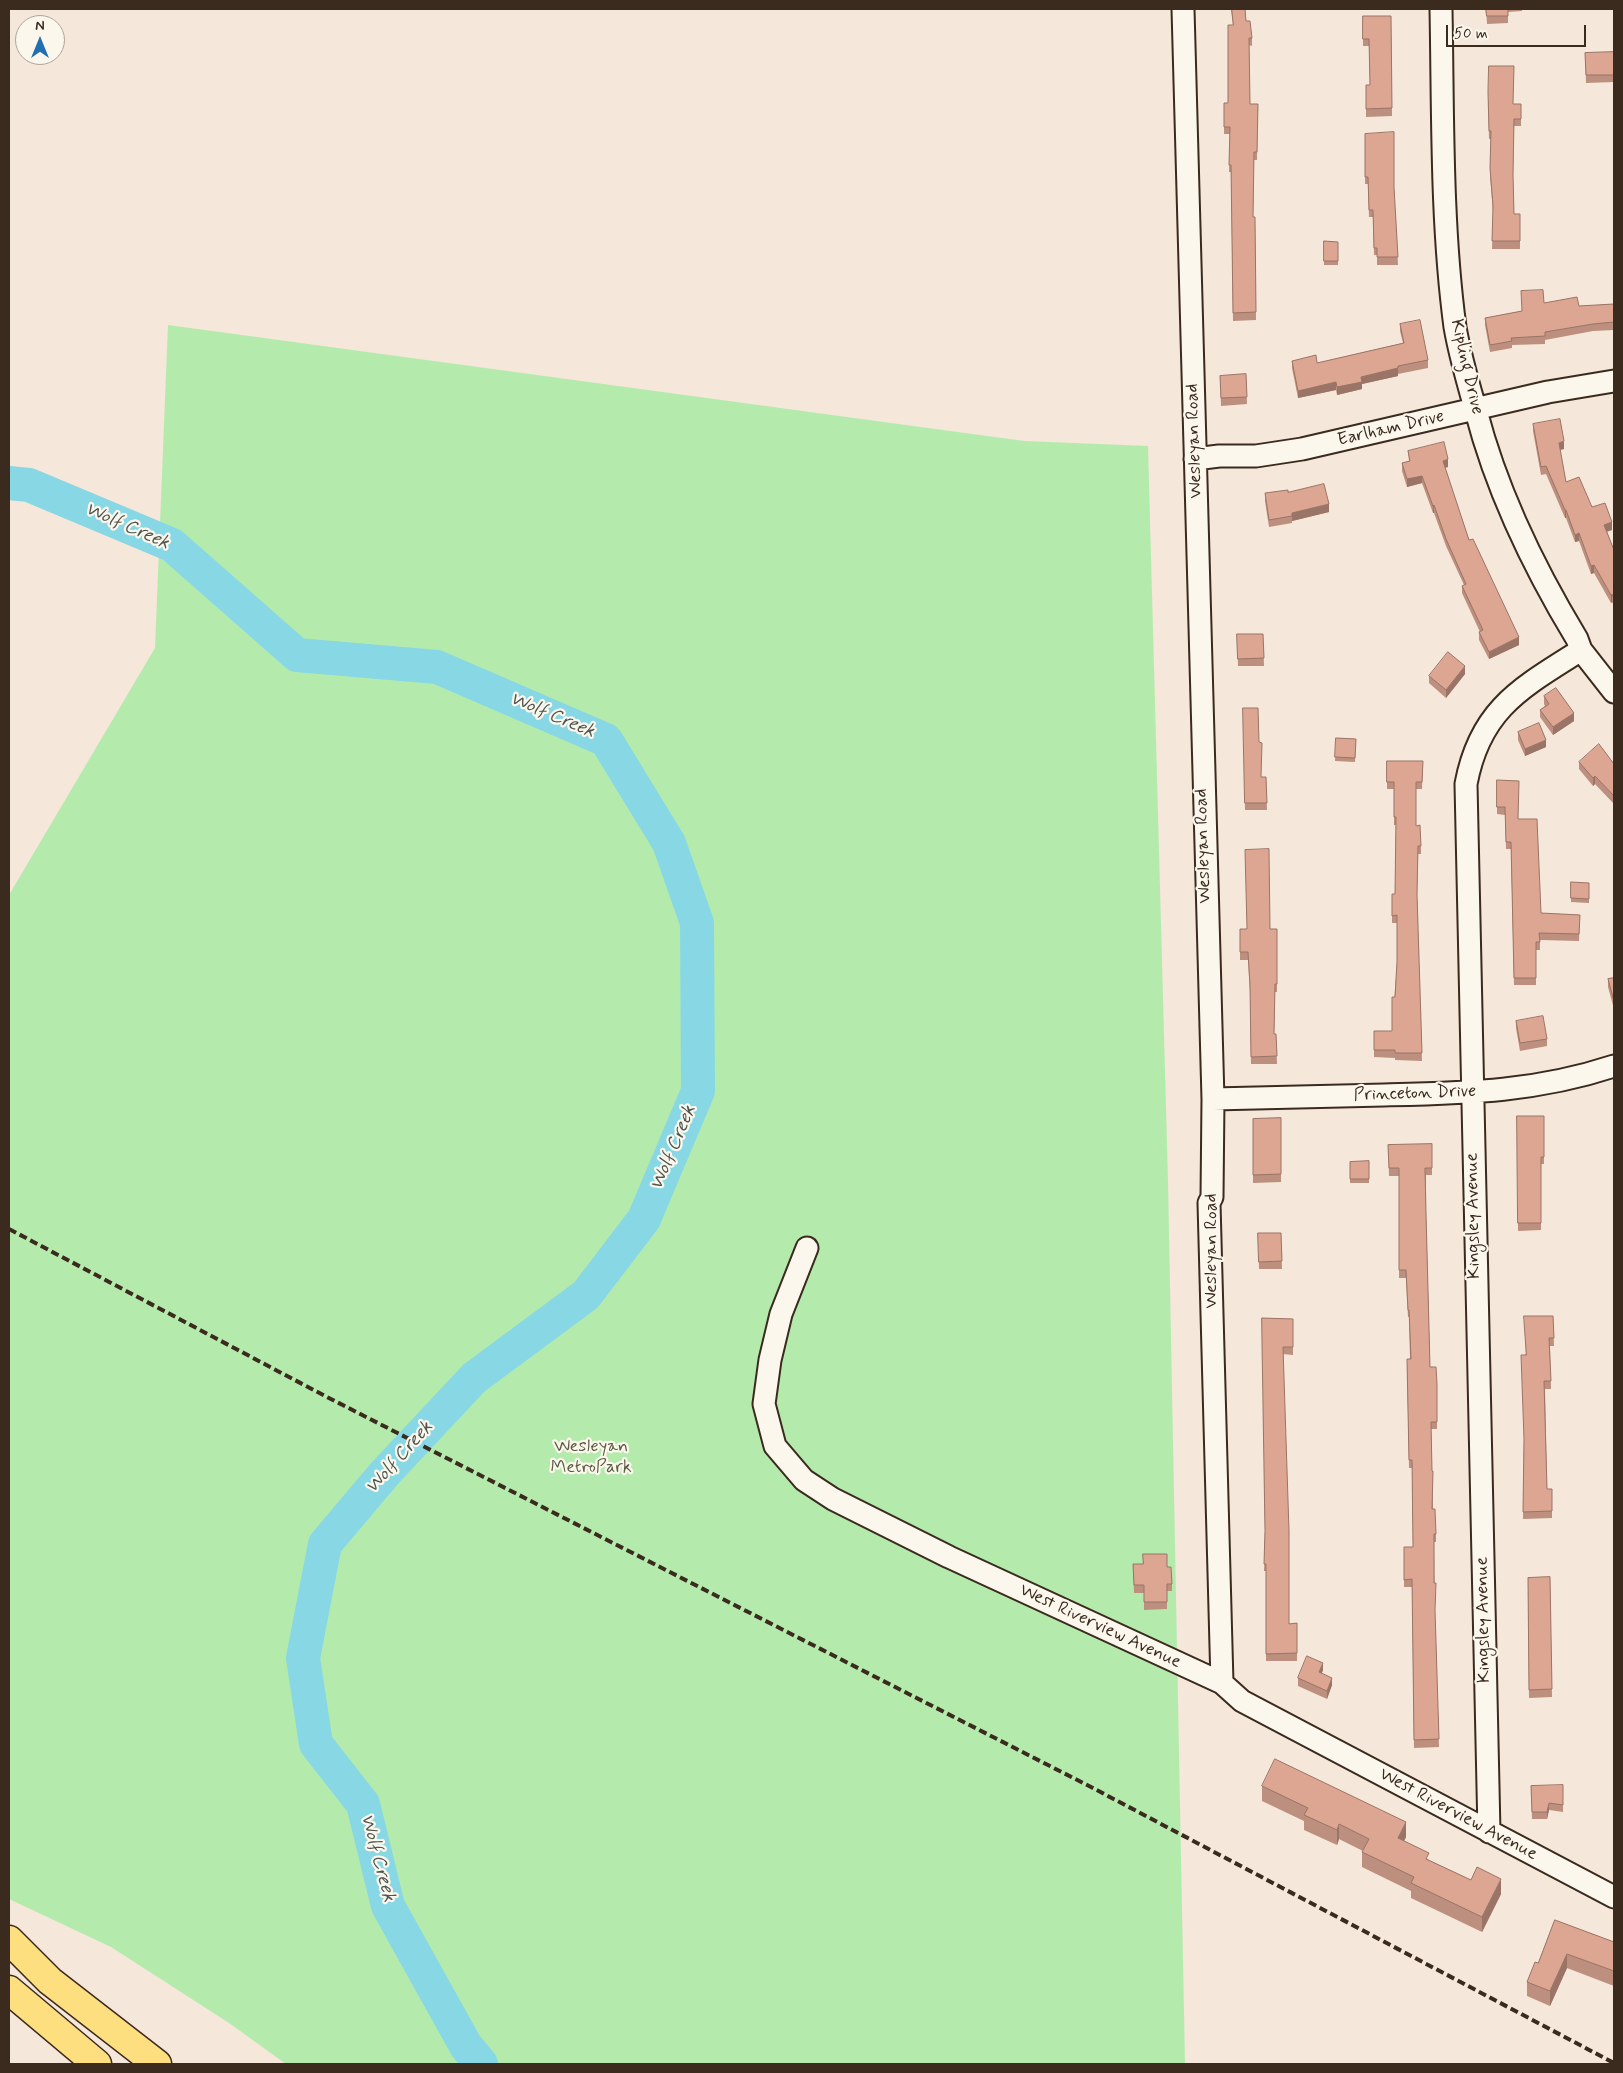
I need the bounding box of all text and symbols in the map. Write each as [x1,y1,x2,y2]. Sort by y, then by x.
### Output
north arrow [15,15,65,65]
scale bar [1448,15,1588,47]
text: N [35,17,45,35]
text: 50 m [1454,24,1488,44]
street label: Kipling Drive [1445,317,1487,417]
street label: Wesleyan Road [1182,383,1208,499]
street label: Earlham Drive [1335,406,1447,452]
water label: Wolf Creek [81,498,173,556]
water label: Wolf Creek [506,688,598,744]
street label: Wesleyan Road [1191,788,1217,904]
street label: Princeton Drive [1353,1081,1477,1107]
water label: Wolf Creek [646,1102,702,1194]
street label: Kingsley Avenue [1462,1153,1486,1279]
street label: Wesleyan Road [1201,1193,1223,1309]
water label: Wolf Creek [361,1417,439,1499]
park label: Wesleyan MetroPark [550,1436,632,1478]
street label: Kingsley Avenue [1472,1557,1496,1683]
street label: West Riverview Avenue [1016,1580,1184,1674]
street label: West Riverview Avenue [1375,1764,1541,1866]
water label: Wolf Creek [354,1812,400,1904]

